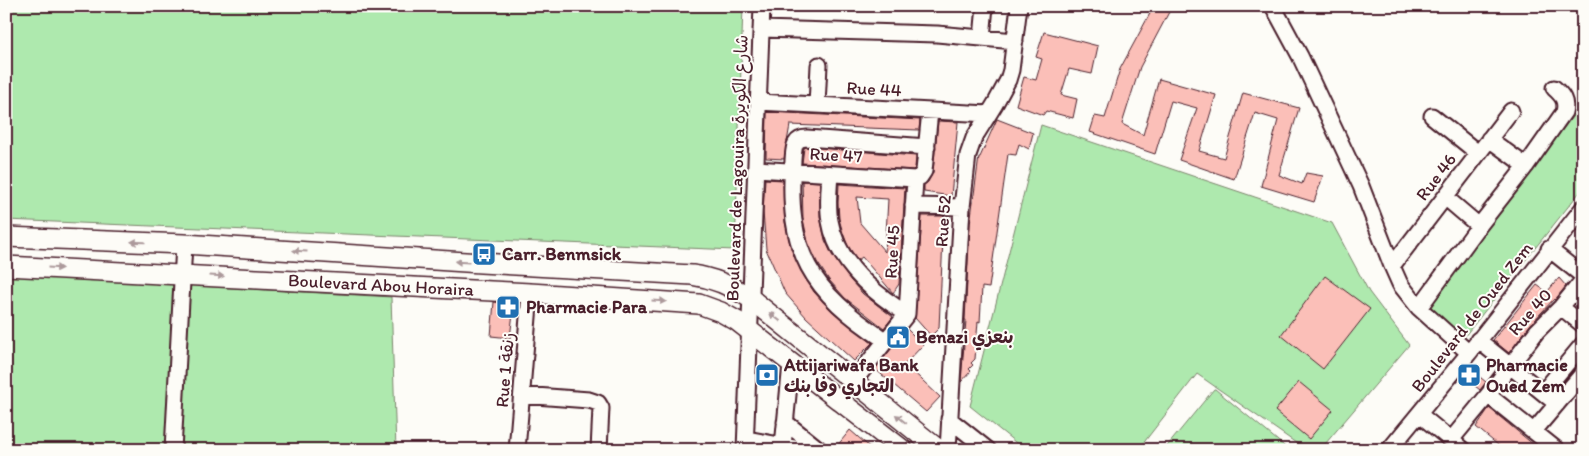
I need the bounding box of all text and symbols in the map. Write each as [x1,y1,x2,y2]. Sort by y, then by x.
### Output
street label: Boulevard de Lagouira شارع الكويرة [721,34,754,302]
street label: Rue 44 [846,77,902,101]
street label: Rue 47 [809,143,863,167]
street label: Rue 46 [1411,149,1461,205]
street label: Rue 52 [930,194,956,248]
street label: Rue 45 [880,225,904,279]
street label: Boulevard de Oued Zem [1406,237,1538,397]
one-way arrow [129,238,145,246]
bus stop icon: Carr. Benmsick [471,241,497,267]
place label: Carr. Benmsick [502,243,622,265]
one-way arrow [292,247,308,255]
one-way arrow [454,258,470,266]
one-way arrow [47,265,63,273]
street label: Boulevard Abou Horaira [287,269,475,301]
one-way arrow [209,273,225,281]
street label: Rue 40 [1504,284,1556,340]
pharmacy icon: Pharmacie Para [495,294,521,320]
place label: Pharmacie Para [526,296,648,318]
one-way arrow [651,297,667,305]
one-way arrow [768,311,781,322]
public building icon: Benazi بنعزي [885,324,911,350]
place label: Benazi بنعزي [916,326,1013,351]
street label: Rue 1 زنقة [491,332,519,408]
place label: Attijariwafa Bank التجاري وفا بنك [783,354,919,400]
place label: Pharmacie Oued Zem [1486,354,1568,397]
bank icon: Attijariwafa Bank التجاري وفا بنك [754,362,780,388]
pharmacy icon: Pharmacie Oued Zem [1456,362,1482,388]
one-way arrow [895,414,907,425]

